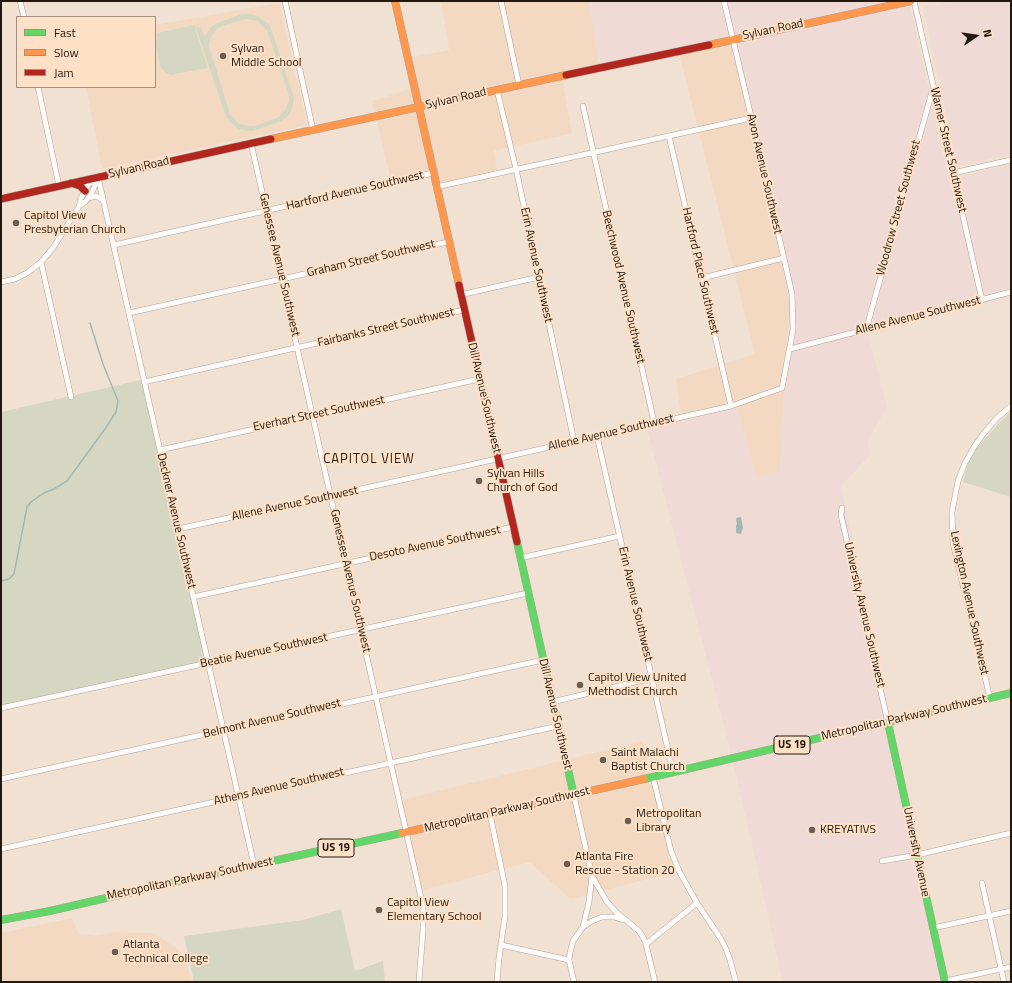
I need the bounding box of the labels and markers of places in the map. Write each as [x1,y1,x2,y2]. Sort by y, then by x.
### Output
place label: Sylvan Middle School [231,42,301,70]
marker: Sylvan Middle School [218,51,228,61]
place label: Capitol View Presbyterian Church [24,209,126,237]
marker: Capitol View Presbyterian Church [11,218,21,228]
place label: Sylvan Hills Church of God [487,467,558,495]
marker: Sylvan Hills Church of God [474,476,484,486]
place label: Capitol View United Methodist Church [588,671,686,699]
marker: Capitol View United Methodist Church [575,680,585,690]
place label: Saint Malachi Baptist Church [611,746,685,774]
marker: Saint Malachi Baptist Church [598,755,608,765]
place label: Metropolitan Library [636,807,701,835]
marker: Metropolitan Library [623,816,633,826]
place label: KREYATIVS [820,823,876,837]
marker: KREYATIVS [807,825,817,835]
place label: Atlanta Fire Rescue - Station 20 [575,850,674,878]
marker: Atlanta Fire Rescue - Station 20 [562,859,572,869]
place label: Capitol View Elementary School [387,896,481,924]
marker: Capitol View Elementary School [374,905,384,915]
place label: Atlanta Technical College [123,938,208,966]
marker: Atlanta Technical College [110,947,120,957]

